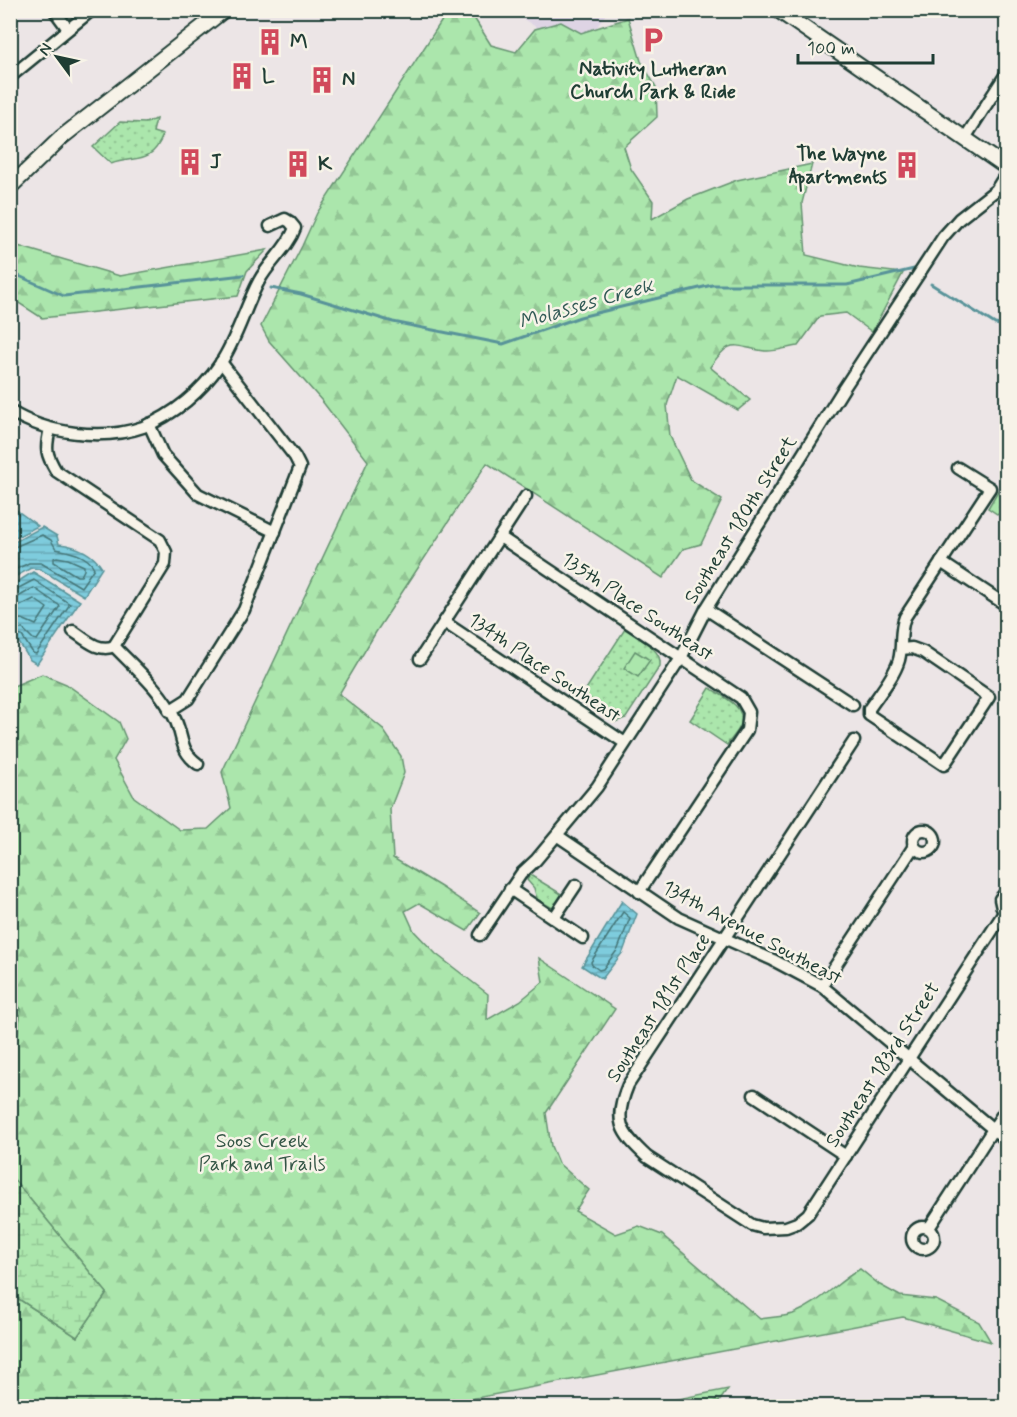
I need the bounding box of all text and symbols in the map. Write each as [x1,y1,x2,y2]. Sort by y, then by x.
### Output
parking icon: Nativity Lutheran Church Park & Ride [638,25,668,55]
north arrow [27,27,87,87]
building icon: M [255,27,285,57]
scale bar [798,27,933,65]
place label: M [290,29,308,56]
text: 100 m [807,37,855,61]
text: N [34,39,57,60]
place label: Nativity Lutheran Church Park & Ride [570,56,736,106]
building icon: L [227,61,257,91]
place label: L [262,63,275,90]
building icon: N [307,65,337,95]
place label: N [342,67,355,94]
place label: The Wayne Apartments [789,141,888,192]
building icon: J [175,147,205,177]
place label: J [210,149,222,176]
building icon: K [283,149,313,179]
building icon: The Wayne Apartments [892,150,922,180]
place label: K [318,151,333,178]
water label: Molasses Creek [516,271,658,337]
street label: Southeast 180th Street [678,431,804,609]
street label: 135th Place Southeast [556,546,719,668]
street label: 134th Place Southeast [462,607,626,729]
street label: 134th Avenue Southeast [657,874,847,992]
street label: Southeast 181st Place [601,928,717,1088]
street label: Southeast 183rd Street [819,977,947,1153]
park label: Soos Creek Park and Trails [198,1128,326,1178]

